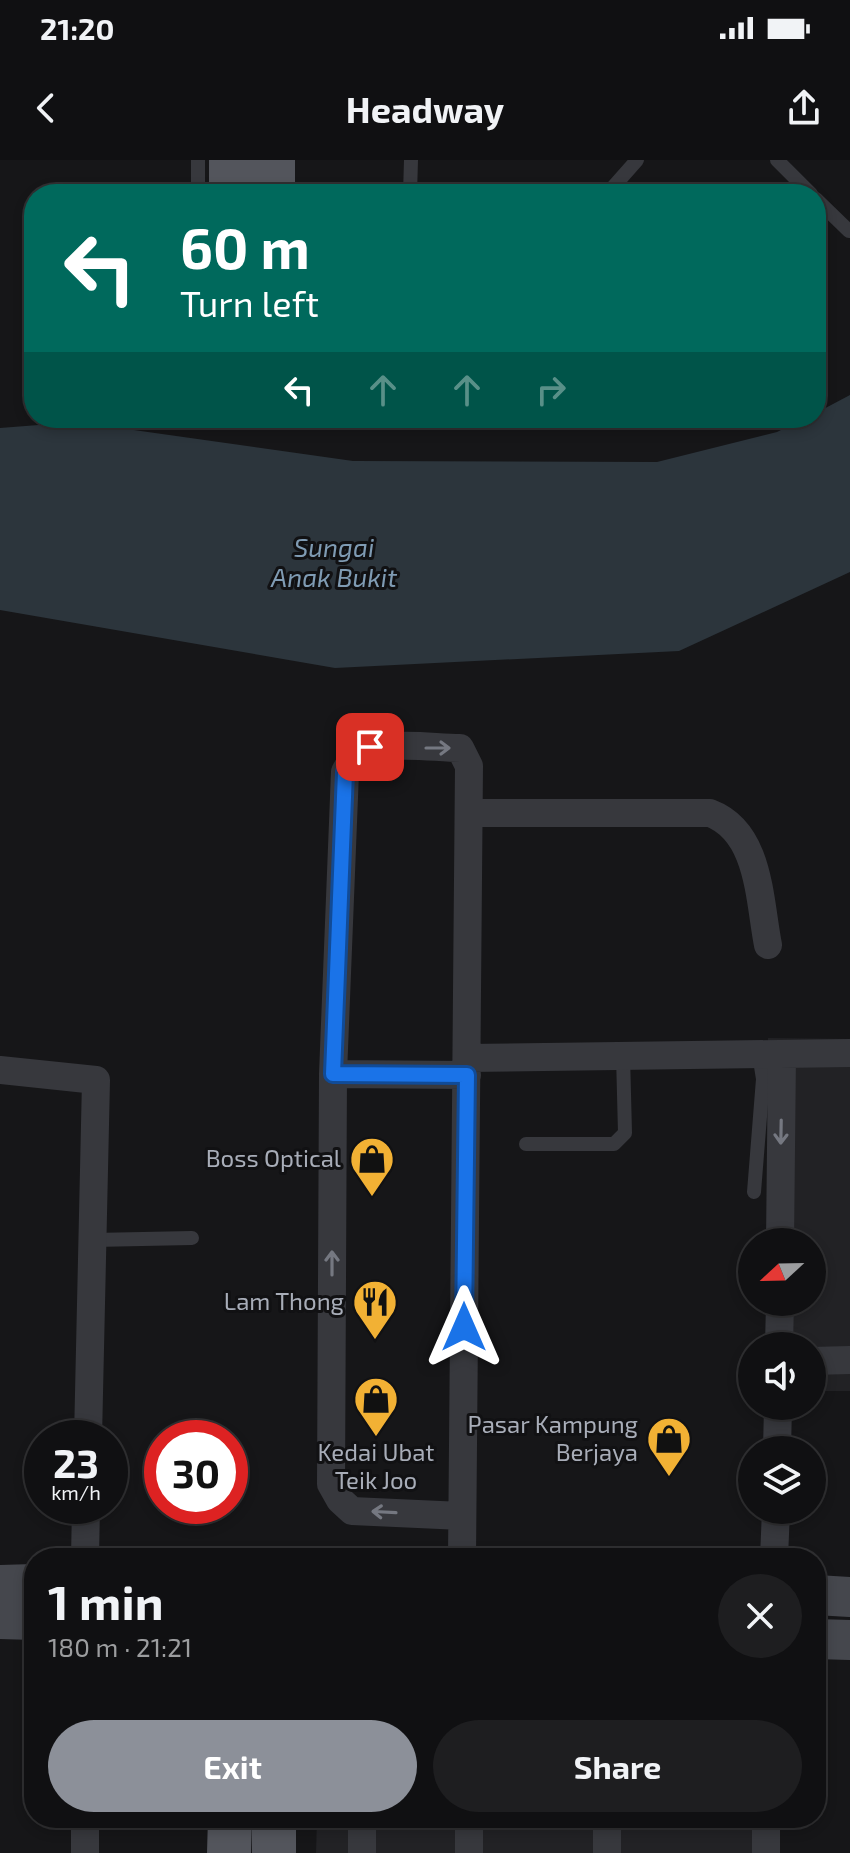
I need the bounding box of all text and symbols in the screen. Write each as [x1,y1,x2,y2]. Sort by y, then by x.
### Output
text: 21:20 [40,10,114,46]
icon: back [24,86,68,130]
icon: share [782,86,826,130]
text: Headway [346,87,504,130]
text: 60 m [180,213,310,280]
icon: left [48,216,152,320]
text: Turn left [180,281,319,324]
icon: left [277,368,321,412]
icon: ahead [361,368,405,412]
icon: ahead [445,368,489,412]
icon: right [529,368,573,412]
water label: Sungai Anak Bukit [270,531,397,592]
pin [336,713,404,781]
icon: arrive [348,725,392,769]
one-way arrow [424,740,451,756]
one-way arrow [773,1118,789,1145]
shop icon: Boss Optical [348,1135,396,1198]
place label: Boss Optical [206,1143,341,1172]
north arrow [738,1228,826,1316]
map controls [738,1228,826,1524]
one-way arrow [324,1250,340,1277]
restaurant icon: Lam Thong [351,1278,399,1341]
position arrow [422,1285,506,1369]
place label: Lam Thong [224,1286,344,1315]
button: sound [738,1332,826,1420]
shop icon: Kedai Ubat Teik Joo [352,1375,400,1438]
place label: Pasar Kampung Berjaya [468,1409,638,1466]
shop icon: Pasar Kampung Berjaya [645,1415,693,1478]
speed limit sign: 30 [144,1420,248,1524]
button: layers [738,1436,826,1524]
place label: Kedai Ubat Teik Joo [318,1437,434,1494]
text: 23 [53,1438,99,1486]
text: km/h [51,1480,101,1504]
one-way arrow [371,1505,398,1520]
text: 1 min [48,1572,164,1630]
button: close [718,1574,802,1658]
text: 180 m · 21:21 [48,1631,192,1662]
button: Exit [48,1720,417,1812]
button: Share [433,1720,802,1812]

